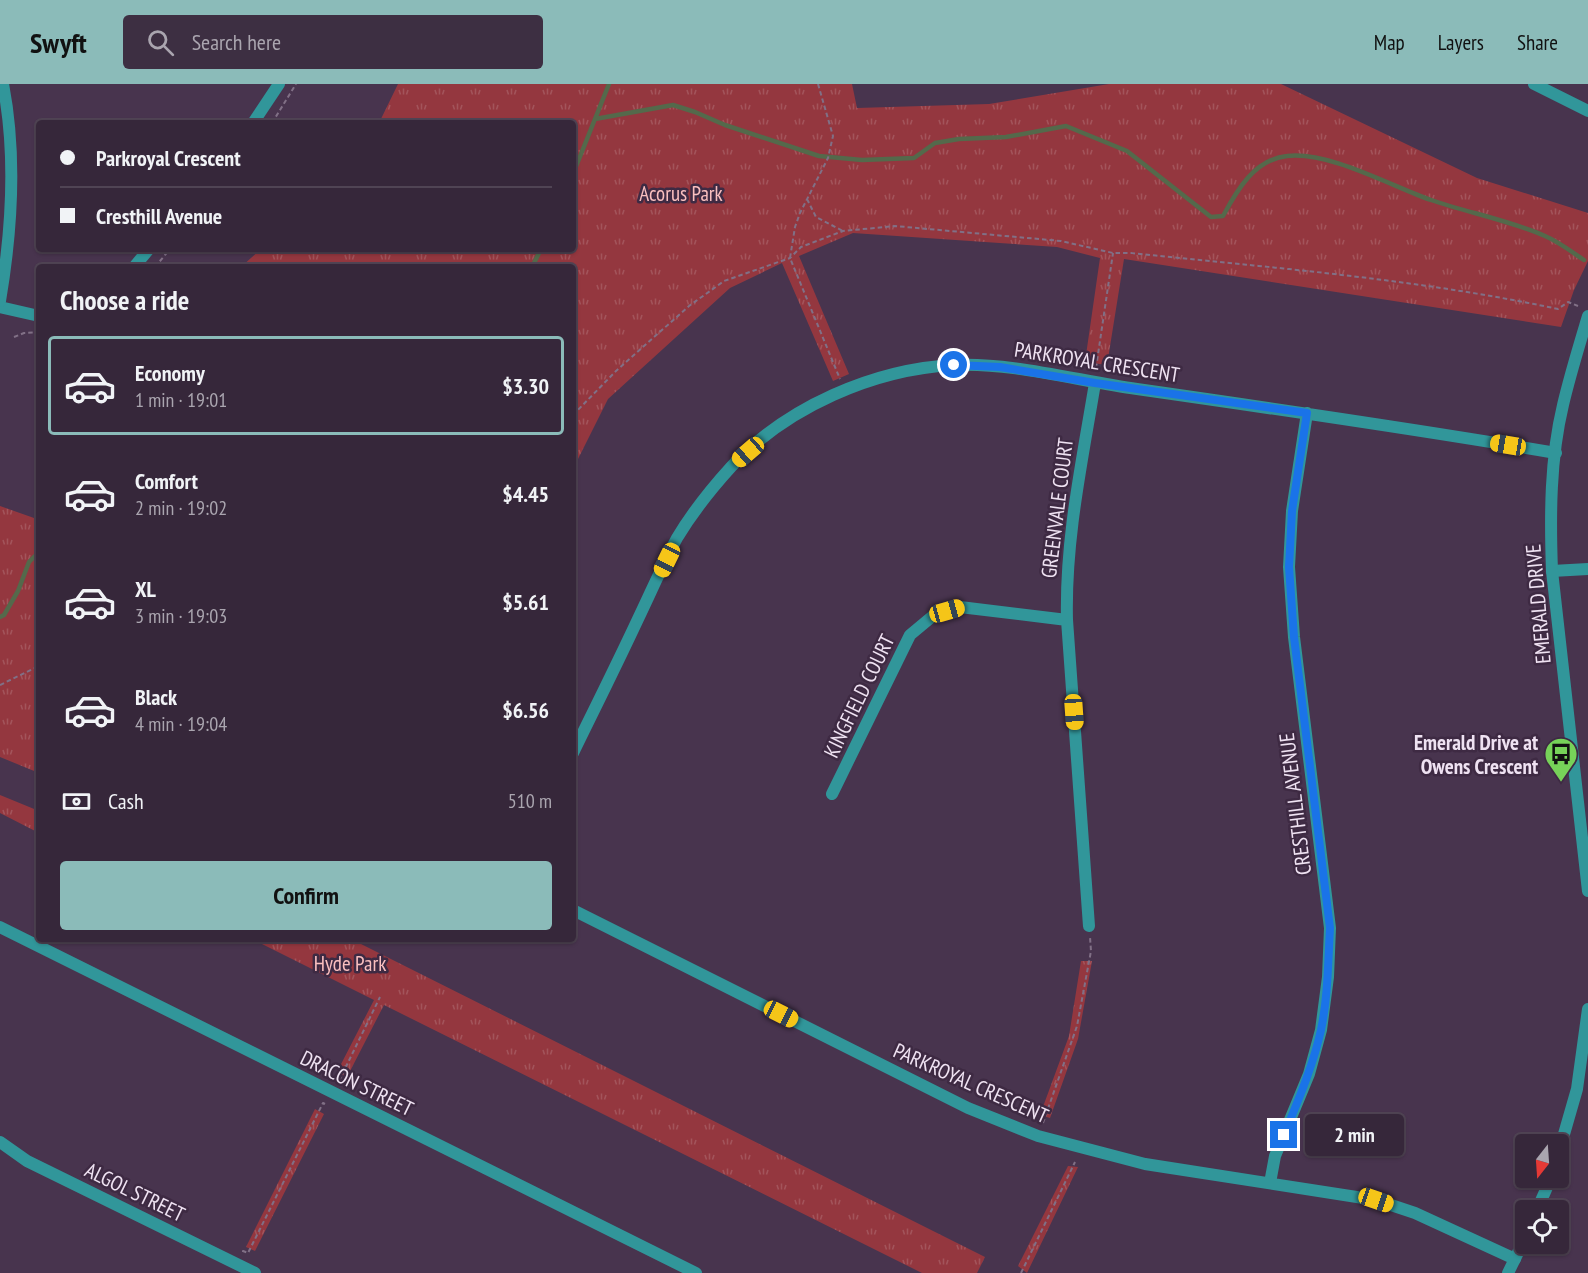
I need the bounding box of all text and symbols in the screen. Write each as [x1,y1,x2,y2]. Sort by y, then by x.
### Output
search box [123,15,543,69]
text: Swyft [30,24,87,61]
icon: search [144,26,177,59]
text: Search here [192,28,281,56]
text: Map [1374,29,1405,56]
text: Layers [1438,29,1484,56]
text: Share [1517,29,1558,56]
text: Parkroyal Crescent [96,144,241,172]
park label: Acorus Park [639,180,723,207]
text: Cresthill Avenue [96,202,222,230]
text: Choose a ride [60,283,189,317]
street label: PARKROYAL CRESCENT [1013,336,1182,388]
route start [940,351,967,378]
icon: car [63,359,117,413]
text: Economy [135,359,205,387]
text: $3.30 [502,372,549,400]
text: 1 min · 19:01 [135,387,227,413]
car [729,433,767,471]
car [1489,433,1527,457]
street label: GREENVALE COURT [1035,436,1079,580]
icon: car [63,467,117,521]
text: Comfort [135,467,198,495]
text: $4.45 [502,480,549,508]
text: 2 min · 19:02 [135,495,227,521]
car [651,540,683,580]
street label: EMERALD DRIVE [1519,543,1557,665]
icon: car [63,575,117,629]
text: XL [135,575,156,603]
text: $5.61 [502,588,549,616]
car [927,597,967,625]
text: 3 min · 19:03 [135,603,227,629]
street label: KINGFIELD COURT [818,629,901,762]
icon: car [63,683,117,737]
text: Black [135,683,177,711]
car [1064,693,1084,731]
text: $6.56 [502,696,549,724]
text: 4 min · 19:04 [135,711,227,737]
place label: Emerald Drive at Owens Crescent [1414,729,1538,780]
street label: CRESTHILL AVENUE [1273,731,1317,877]
bus stop icon: Emerald Drive at Owens Crescent [1543,736,1579,783]
icon: cash [60,785,93,818]
text: Cash [108,787,144,815]
text: 510 m [508,788,552,814]
button: Confirm [60,861,552,930]
park label: Hyde Park [314,950,386,977]
car [761,998,801,1030]
street label: PARKROYAL CRESCENT [889,1037,1053,1129]
street label: DRACON STREET [296,1044,418,1122]
callout: 2 min [1305,1114,1404,1156]
route end [1270,1121,1297,1148]
text: 2 min [1334,1122,1375,1148]
north arrow [1515,1134,1569,1188]
map controls [1515,1134,1569,1254]
street label: ALGOL STREET [81,1156,190,1228]
car [1356,1186,1396,1214]
button: locate [1515,1200,1569,1254]

